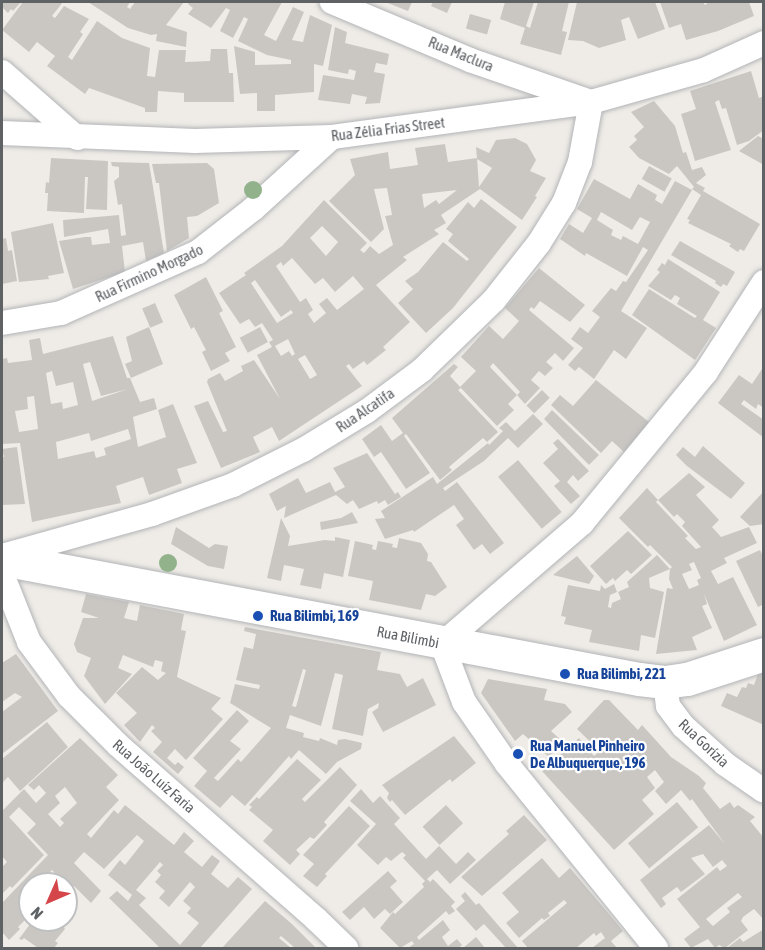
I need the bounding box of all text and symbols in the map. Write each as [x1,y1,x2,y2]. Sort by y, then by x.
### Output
street label: Rua Maclura [426,33,496,75]
street label: Rua Zélia Frias Street [330,113,446,145]
street label: Rua Firmino Morgado [92,240,206,306]
street label: Rua Alcatifa [332,384,398,436]
place label: Rua Bilimbi, 169 [270,607,359,625]
marker: Rua Bilimbi, 169 [251,609,265,623]
street label: Rua Bilimbi [375,622,441,652]
place label: Rua Bilimbi, 221 [577,665,666,683]
marker: Rua Bilimbi, 221 [558,667,572,681]
street label: Rua Gorízia [675,715,733,771]
street label: Rua João Luíz Faria [109,735,199,817]
place label: Rua Manuel Pinheiro De Albuquerque, 196 [530,736,646,771]
marker: Rua Manuel Pinheiro De Albuquerque, 196 [511,747,525,761]
north arrow [18,872,78,932]
text: N [27,904,46,923]

